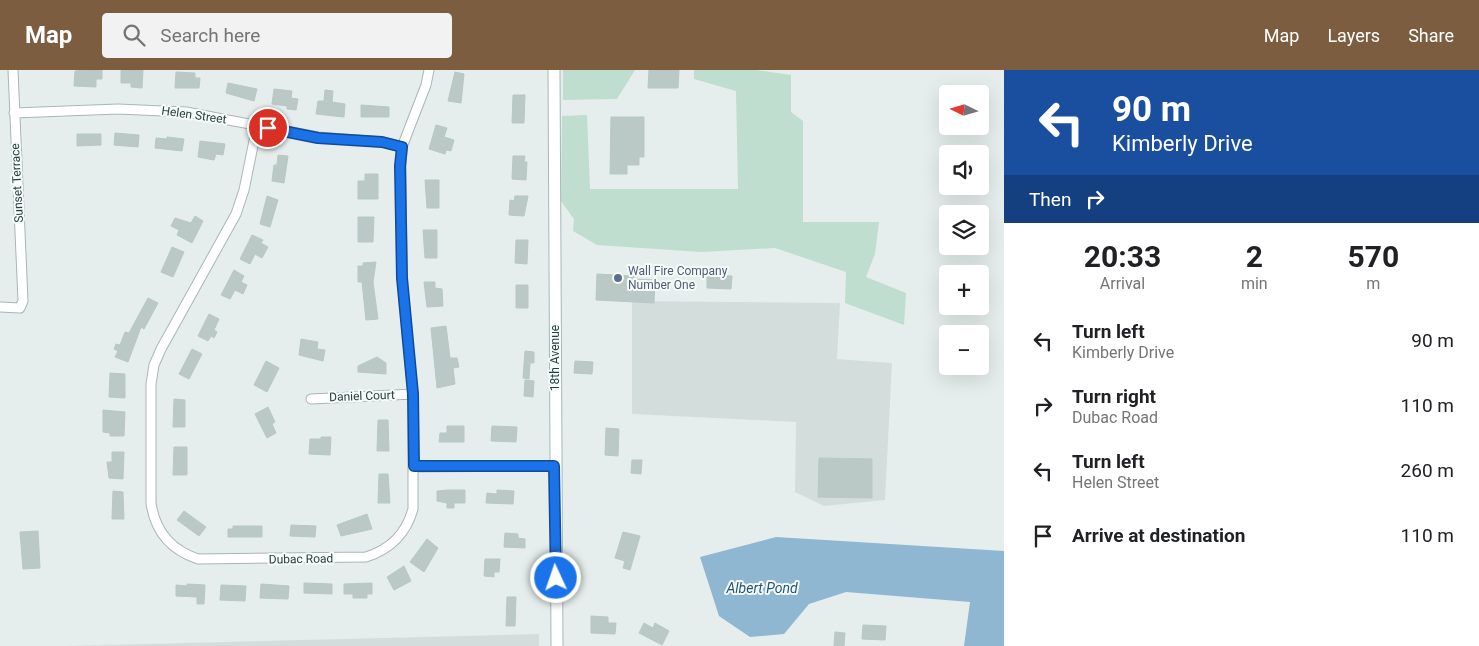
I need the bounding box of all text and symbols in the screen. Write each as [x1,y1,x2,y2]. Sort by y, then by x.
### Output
search box [102,13,452,58]
text: Map [25,21,72,49]
icon: search [120,21,148,49]
text: Search here [160,24,260,47]
text: Map [1264,25,1299,46]
text: Layers [1327,25,1380,46]
text: Share [1408,25,1454,46]
north arrow [939,85,989,135]
map controls [939,85,989,375]
text: 90 m [1112,89,1191,130]
icon: left [1029,90,1094,155]
street label: Helen Street [161,104,227,126]
pin [247,107,289,149]
icon: arrive [254,114,282,142]
text: Kimberly Drive [1112,131,1253,156]
street label: Sunset Terrace [8,143,26,223]
button: sound [939,145,989,195]
icon: right [1081,185,1109,213]
text: Then [1029,188,1071,211]
button: layers [939,205,989,255]
text: 20:33 [1084,239,1161,274]
text: 2 [1246,239,1263,274]
text: 570 [1348,239,1399,274]
place label: Wall Fire Company Number One [628,264,728,292]
button: + [939,265,989,315]
marker: Wall Fire Company Number One [612,272,624,284]
text: Arrival [1100,274,1145,293]
text: min [1241,274,1268,293]
text: m [1366,274,1380,293]
text: Turn left [1072,320,1145,343]
street label: 18th Avenue [548,325,562,391]
button: − [939,325,989,375]
icon: left [1029,327,1057,355]
text: 90 m [1411,329,1454,352]
text: Kimberly Drive [1072,343,1174,362]
text: Turn right [1072,385,1156,408]
street label: Daniel Court [329,388,395,404]
icon: right [1029,392,1057,420]
text: 110 m [1401,394,1454,417]
text: Dubac Road [1072,408,1158,427]
text: Turn left [1072,450,1145,473]
icon: left [1029,457,1057,485]
text: 260 m [1401,459,1454,482]
text: Helen Street [1072,473,1159,492]
icon: arrive [1029,522,1057,550]
text: Arrive at destination [1072,524,1245,547]
text: 110 m [1401,524,1454,547]
street label: Dubac Road [269,551,333,567]
position arrow [529,551,581,603]
water label: Albert Pond [725,580,798,596]

